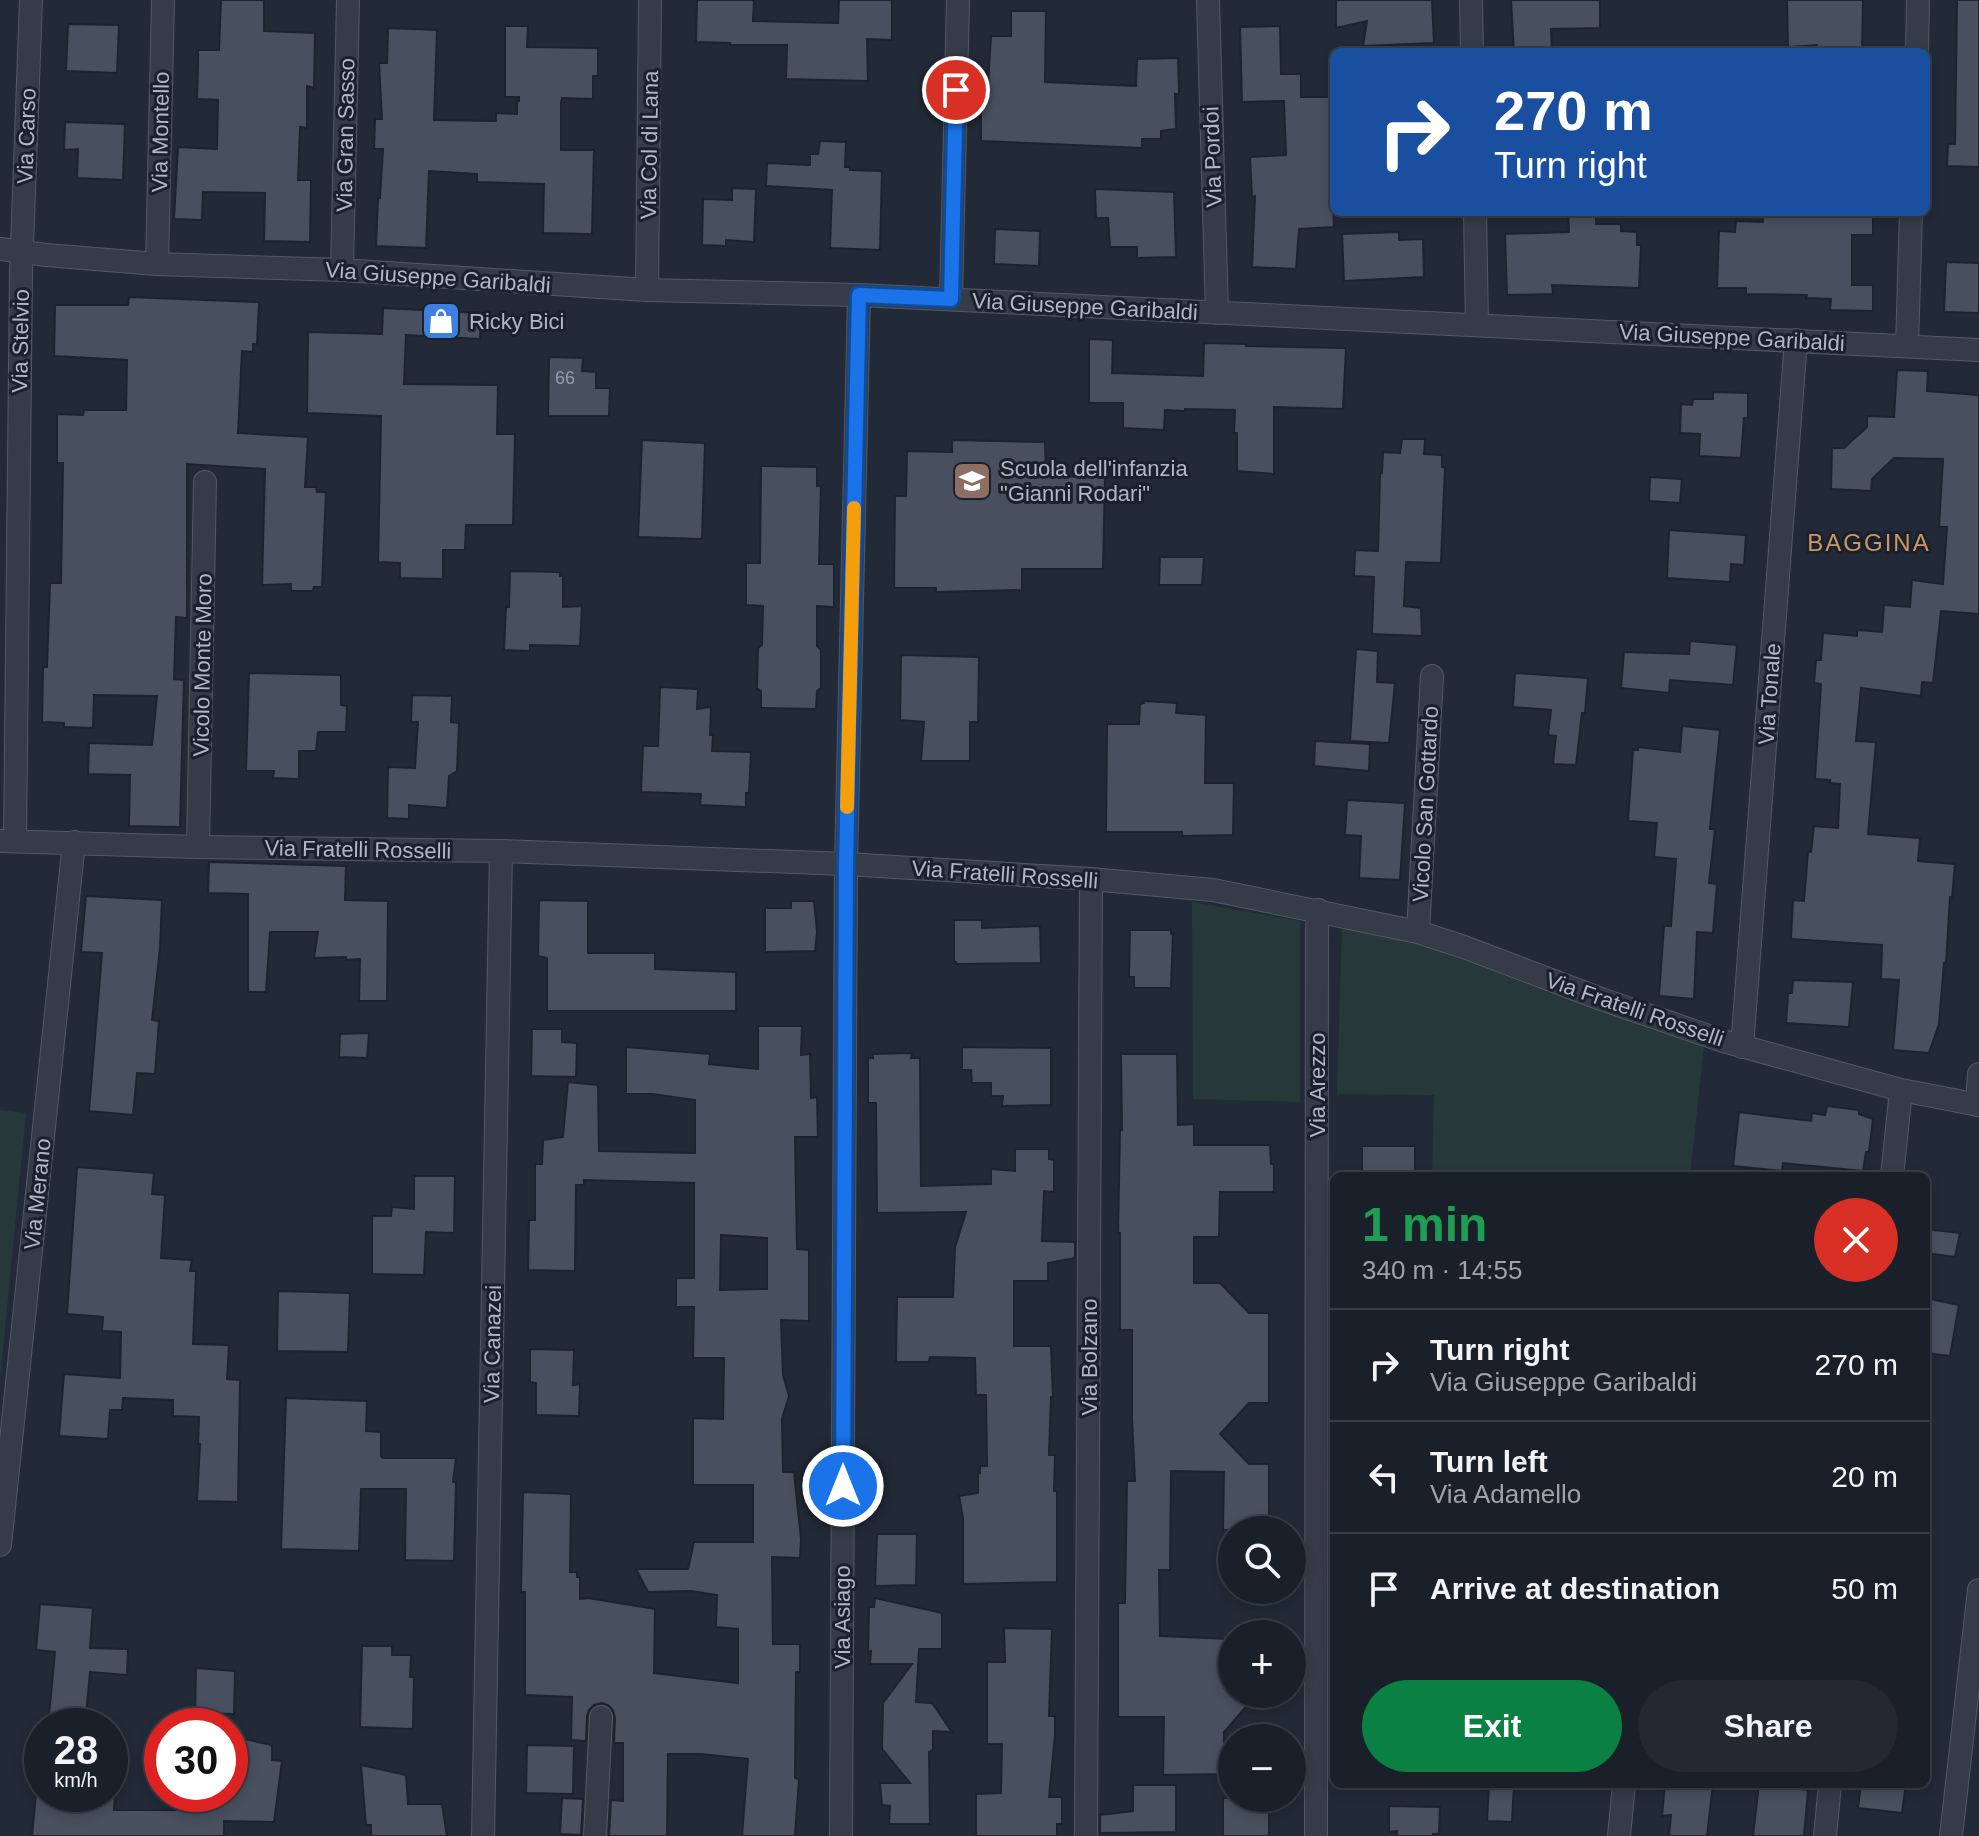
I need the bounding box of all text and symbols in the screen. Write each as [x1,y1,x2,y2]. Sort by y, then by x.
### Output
pin [922,56,990,124]
street label: Via Gran Sasso [332,58,359,212]
icon: arrive [934,68,978,112]
street label: Via Col di Lana [636,70,663,220]
street label: Via Montello [147,71,174,193]
text: 270 m [1494,79,1653,142]
icon: right [1362,80,1466,184]
street label: Via Carso [12,88,41,185]
street label: Via Pordoi [1198,106,1227,208]
text: Turn right [1494,145,1647,186]
street label: Via Giuseppe Garibaldi [324,257,551,298]
street label: Via Giuseppe Garibaldi [972,288,1198,325]
street label: Via Stelvio [7,289,34,393]
shop icon: Ricky Bici [420,300,462,342]
place label: Ricky Bici [469,309,564,334]
street label: Via Giuseppe Garibaldi [1619,319,1845,356]
house number: 66 [555,368,575,388]
place label: Scuola dell'infanzia "Gianni Rodari" [1000,456,1188,506]
school or university icon: Scuola dell'infanzia "Gianni Rodari" [951,460,993,502]
district label: BAGGINA [1807,529,1931,556]
street label: Vicolo Monte Moro [188,573,217,757]
street label: Via Tonale [1753,642,1786,746]
street label: Vicolo San Gottardo [1408,705,1443,903]
street label: Via Fratelli Rosselli [264,835,452,864]
street label: Via Fratelli Rosselli [911,856,1099,893]
street label: Via Fratelli Rosselli [1543,967,1727,1052]
street label: Via Arezzo [1305,1033,1330,1137]
street label: Via Merano [19,1137,56,1251]
text: 1 min [1362,1198,1487,1251]
button: close [1814,1198,1898,1282]
text: 340 m · 14:55 [1362,1255,1522,1285]
street label: Via Canazei [479,1285,506,1403]
street label: Via Bolzano [1077,1298,1102,1416]
text: Turn right [1430,1333,1569,1366]
icon: right [1362,1343,1406,1387]
text: 270 m [1815,1348,1898,1381]
text: Via Giuseppe Garibaldi [1430,1367,1697,1397]
position arrow [801,1444,885,1528]
text: Turn left [1430,1445,1548,1478]
icon: left [1362,1455,1406,1499]
text: 20 m [1831,1460,1898,1493]
text: Via Adamello [1430,1479,1581,1509]
map controls [1218,1516,1306,1812]
button: search [1218,1516,1306,1604]
street label: Via Asiago [830,1565,855,1669]
icon: arrive [1362,1567,1406,1611]
text: Arrive at destination [1430,1572,1720,1605]
text: 50 m [1831,1572,1898,1605]
button: + [1218,1620,1306,1708]
button: Exit [1362,1680,1622,1772]
button: Share [1638,1680,1898,1772]
speed limit sign: 30 [144,1708,248,1812]
button: − [1218,1724,1306,1812]
text: 28 [54,1728,98,1772]
text: km/h [54,1769,98,1791]

